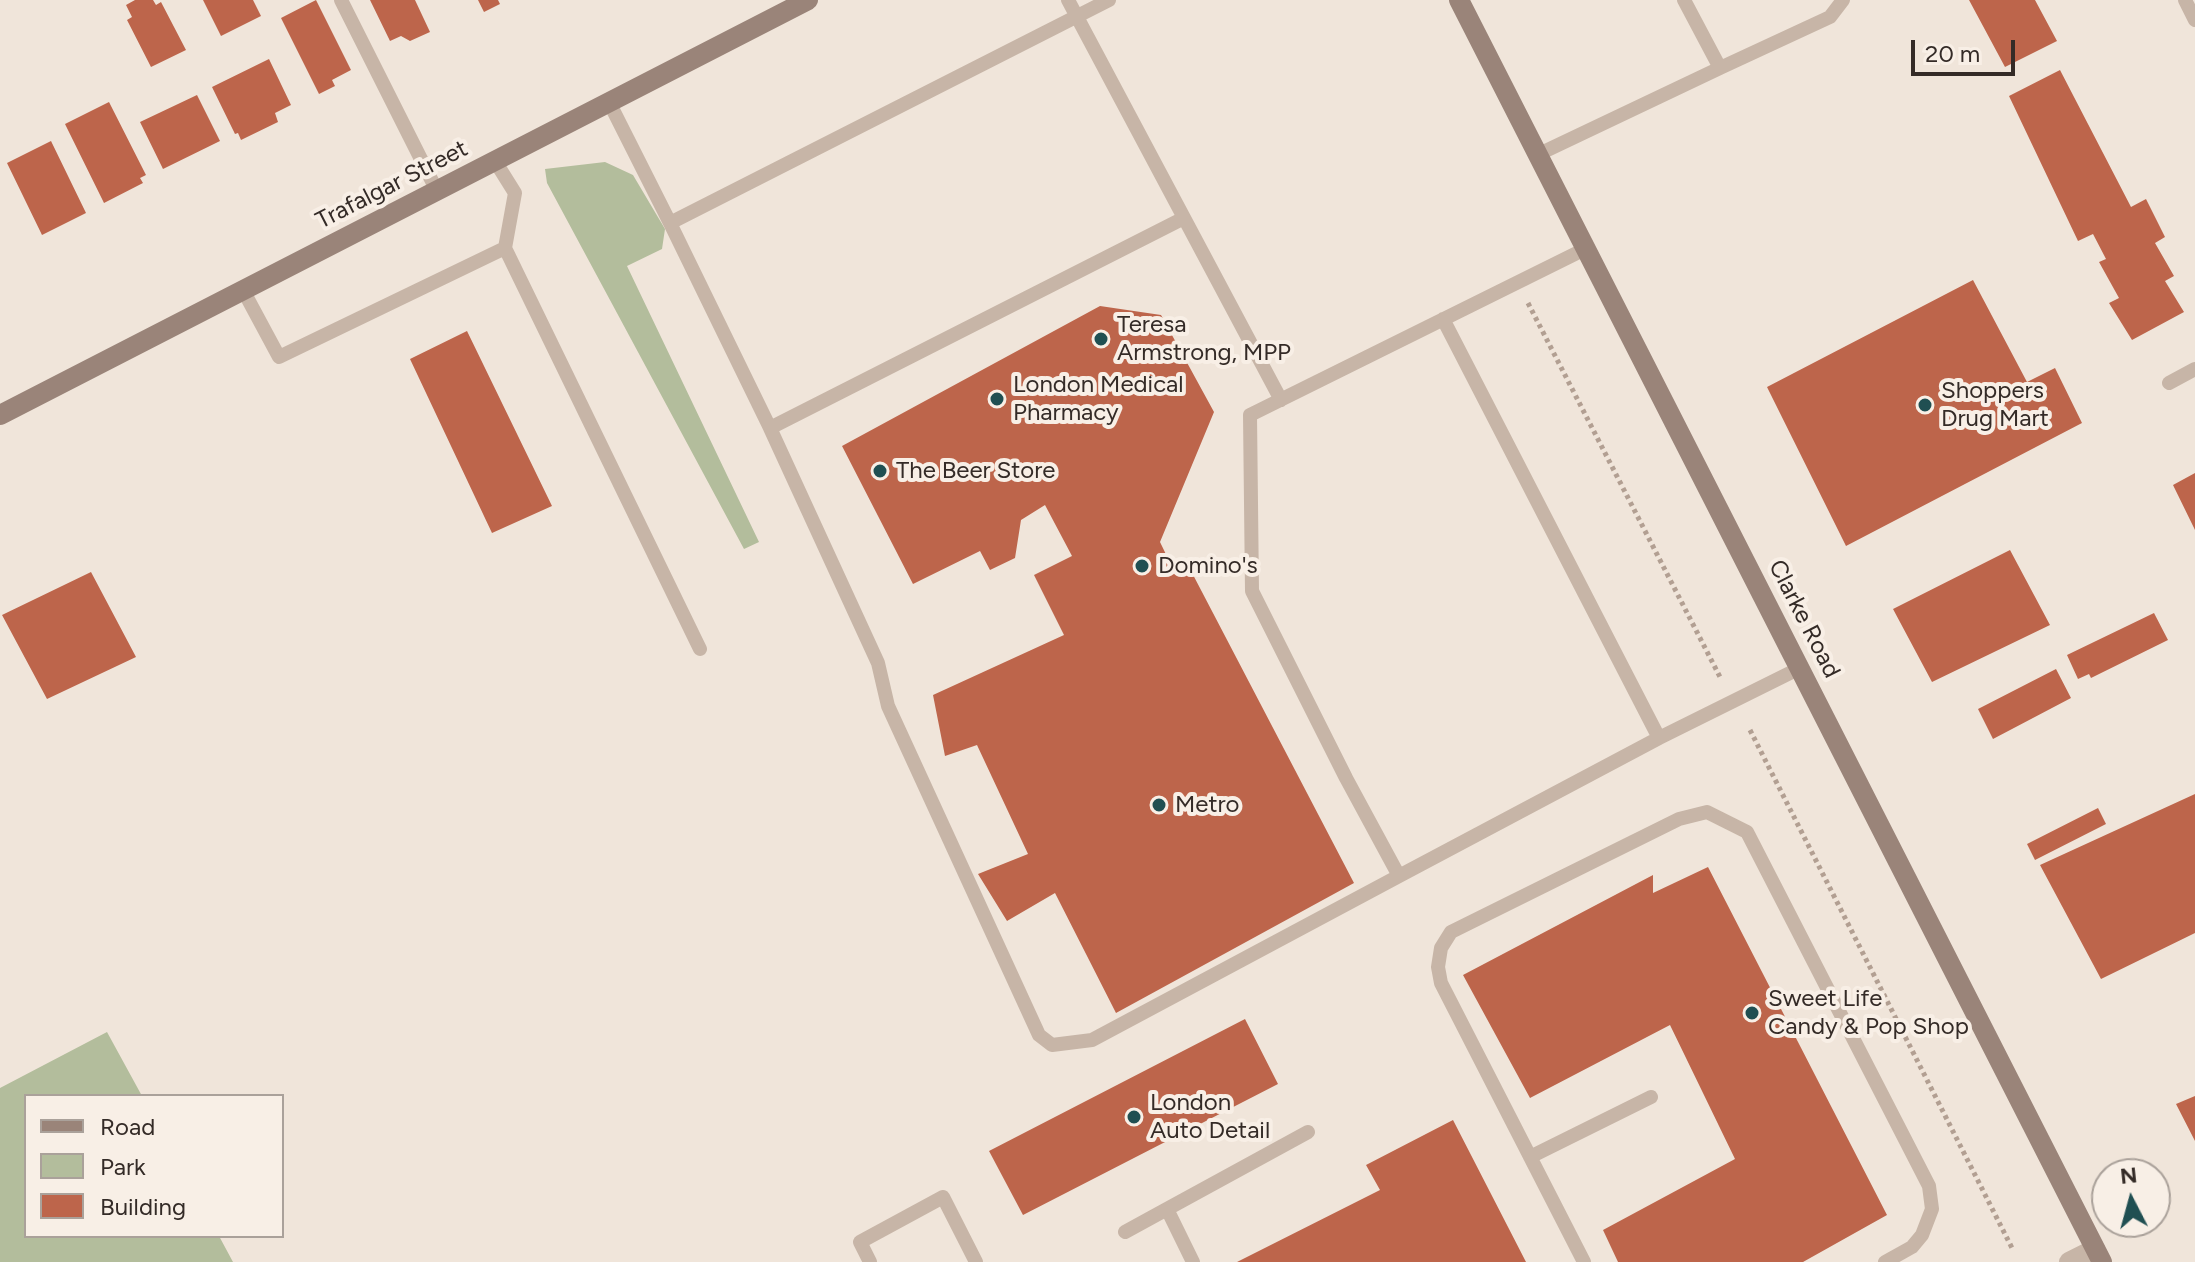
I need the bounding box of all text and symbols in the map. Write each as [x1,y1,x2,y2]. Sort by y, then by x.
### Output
scale bar [1915,24,2019,74]
text: 20 m [1925,39,1980,68]
street label: Trafalgar Street [311,134,473,236]
place label: Teresa Armstrong, MPP [1117,311,1291,367]
marker: Teresa Armstrong, MPP [1092,330,1110,348]
place label: London Medical Pharmacy [1013,371,1184,427]
place label: Shoppers Drug Mart [1941,377,2049,433]
marker: London Medical Pharmacy [988,390,1006,408]
marker: Shoppers Drug Mart [1916,396,1934,414]
place label: The Beer Store [896,457,1055,485]
marker: The Beer Store [871,462,889,480]
place label: Domino's [1158,552,1258,580]
street label: Clarke Road [1762,555,1846,683]
marker: Domino's [1133,557,1151,575]
place label: Metro [1175,791,1240,819]
marker: Metro [1150,796,1168,814]
place label: Sweet Life Candy & Pop Shop [1768,985,1969,1041]
marker: Sweet Life Candy & Pop Shop [1743,1004,1761,1022]
place label: London Auto Detail [1150,1089,1270,1145]
legend [24,1094,284,1238]
marker: London Auto Detail [1125,1108,1143,1126]
text: Road [100,1112,155,1141]
text: Park [100,1152,146,1181]
north arrow [2091,1158,2171,1238]
text: N [2119,1161,2139,1190]
text: Building [100,1192,186,1221]

